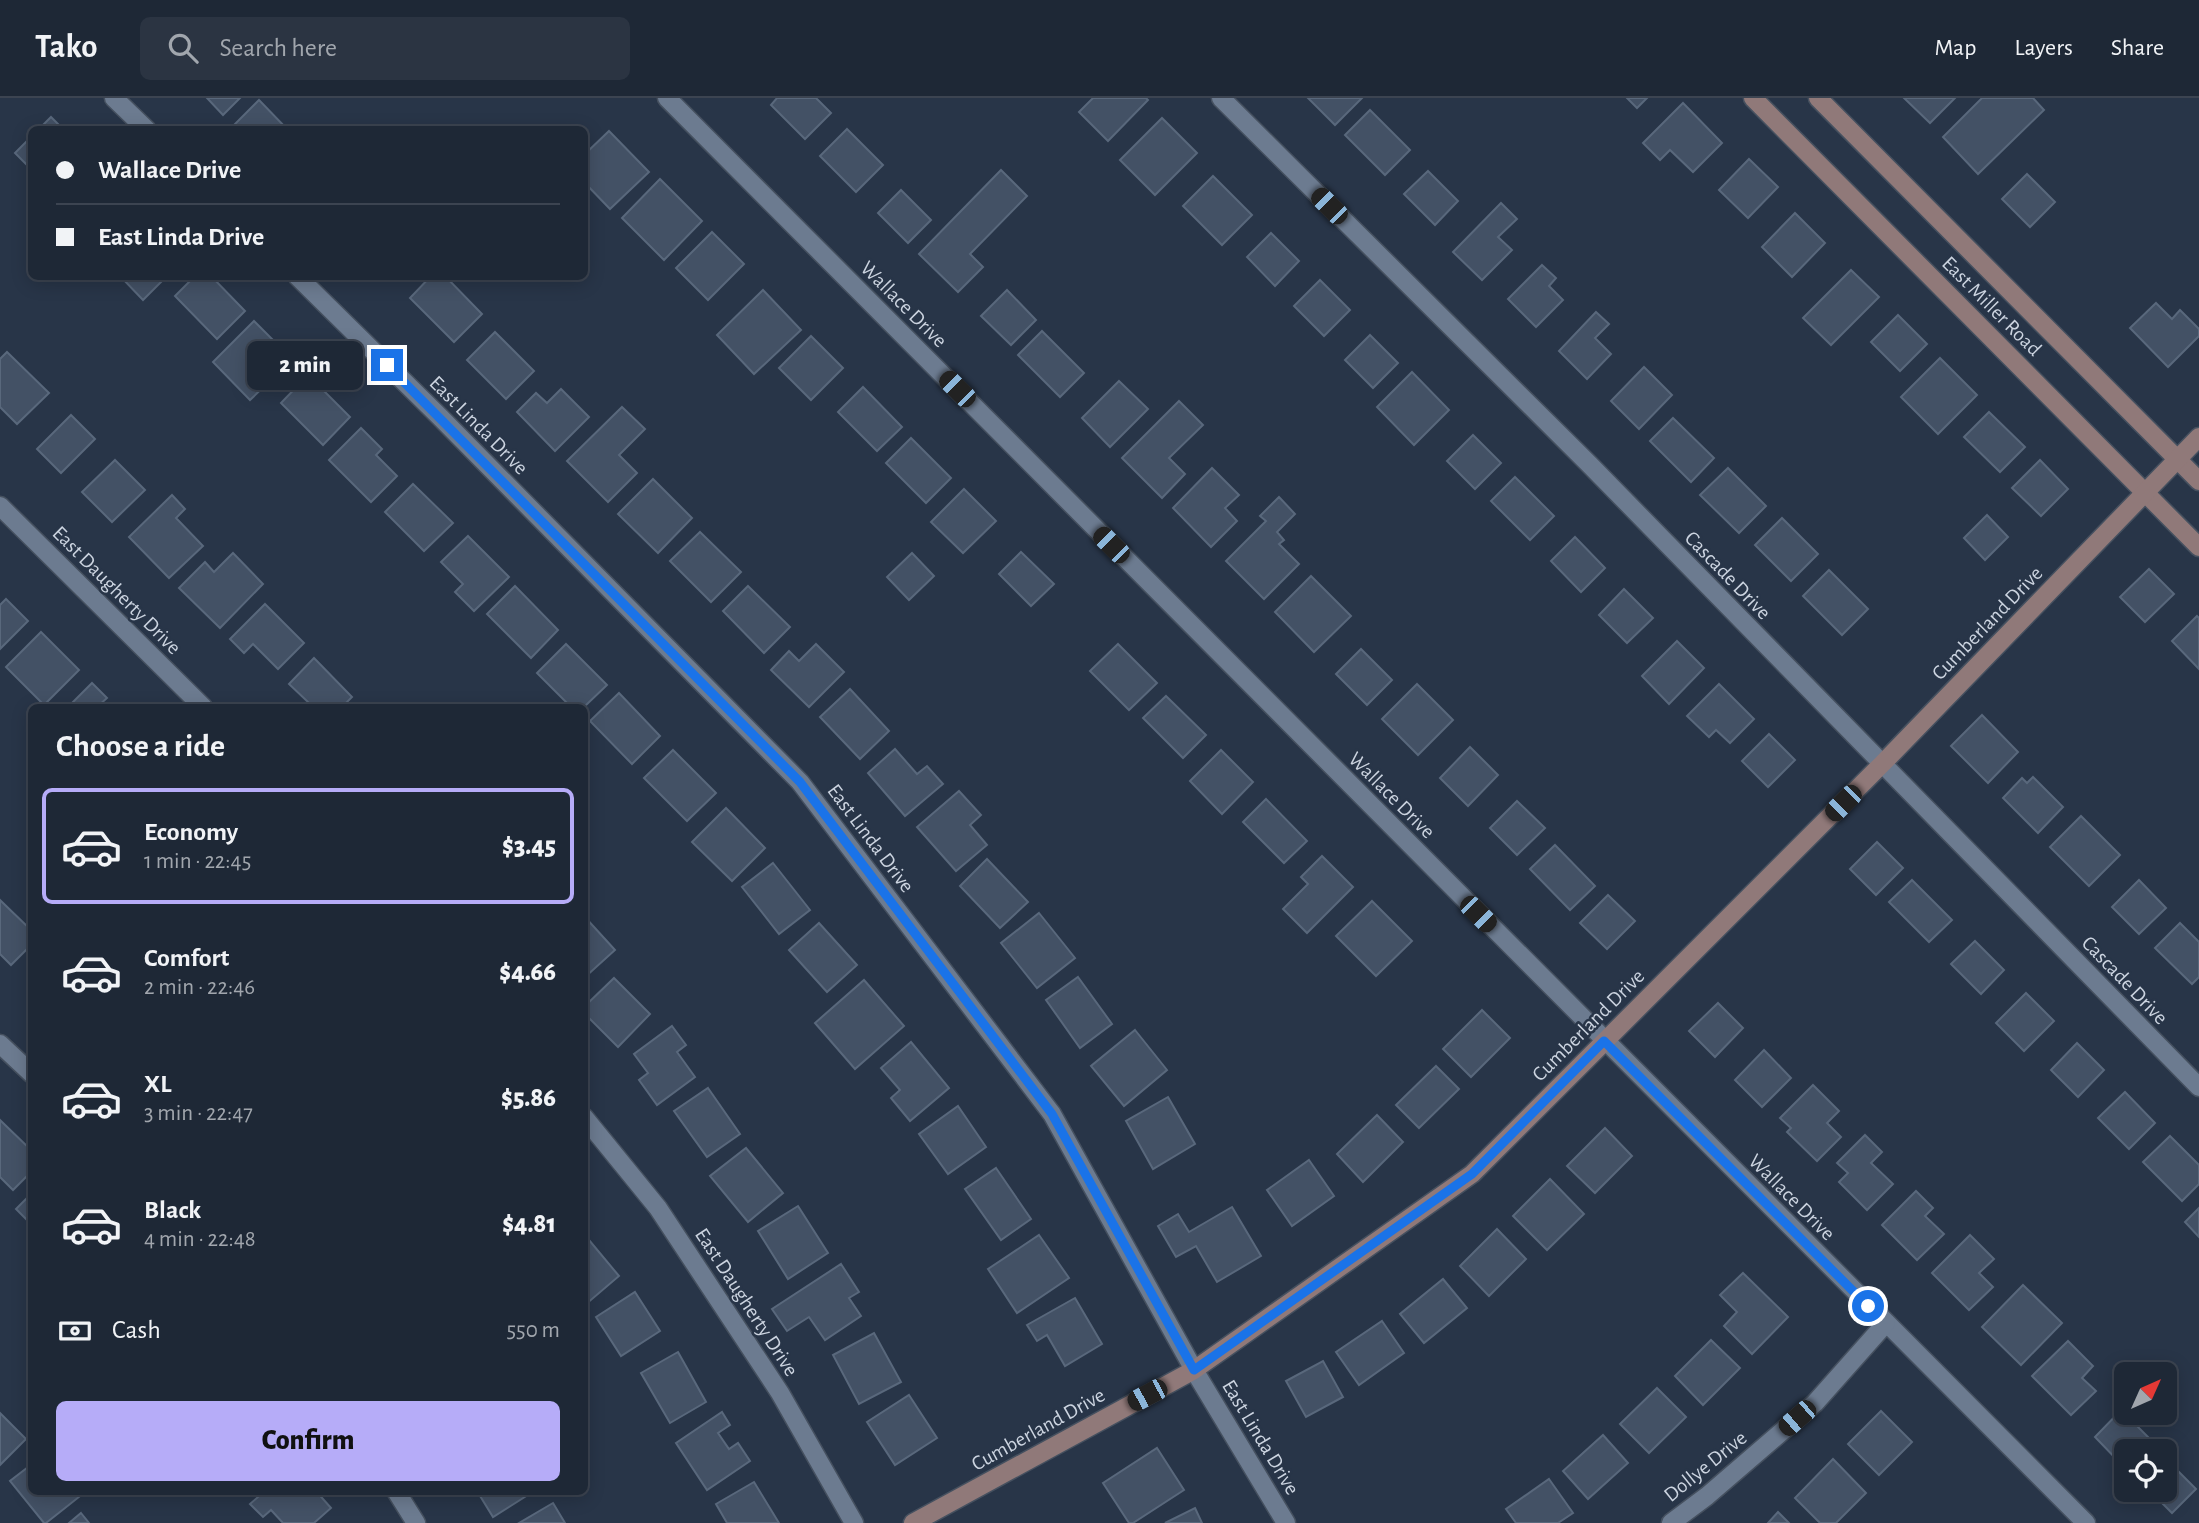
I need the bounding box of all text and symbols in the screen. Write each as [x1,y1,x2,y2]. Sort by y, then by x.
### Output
search box [140,17,630,80]
icon: search [164,29,202,67]
text: Tako [35,31,98,64]
text: Search here [220,35,337,61]
text: Map [1934,36,1976,60]
text: Layers [2014,36,2073,60]
text: Share [2111,36,2164,60]
text: Wallace Drive [98,157,241,183]
car [1307,184,1352,228]
text: East Linda Drive [98,224,264,250]
street label: East Miller Road [1938,253,2045,360]
street label: Wallace Drive [857,257,951,351]
callout: 2 min [247,341,362,390]
route end [371,349,403,381]
text: 2 min [279,354,331,377]
car [935,367,980,411]
street label: East Linda Drive [425,372,532,479]
street label: East Daugherty Drive [48,522,185,659]
car [1089,523,1134,567]
street label: Cascade Drive [1681,527,1775,624]
street label: Cumberland Drive [1928,563,2047,684]
text: Choose a ride [56,730,225,762]
street label: Wallace Drive [1345,748,1439,842]
street label: East Linda Drive [823,780,918,896]
car [1821,781,1866,825]
icon: car [60,815,123,878]
text: Economy [144,819,238,845]
text: $3.45 [502,833,556,859]
text: 1 min · 22:45 [144,850,251,873]
car [1456,892,1501,936]
street label: Cascade Drive [2078,932,2172,1029]
icon: car [60,941,123,1004]
text: Comfort [144,945,229,971]
text: $4.66 [499,959,556,985]
street label: Cumberland Drive [1528,965,1648,1085]
text: 2 min · 22:46 [144,976,255,999]
icon: car [60,1067,123,1130]
text: XL [144,1071,171,1097]
text: $5.86 [501,1085,556,1111]
text: 3 min · 22:47 [144,1102,253,1125]
street label: Wallace Drive [1745,1150,1839,1244]
icon: car [60,1193,123,1256]
text: Black [144,1197,201,1223]
text: $4.81 [502,1211,556,1237]
street label: East Daugherty Drive [691,1225,802,1380]
text: 4 min · 22:48 [144,1228,256,1251]
route start [1852,1290,1884,1322]
icon: cash [56,1312,94,1350]
text: Cash [112,1317,161,1343]
text: 550 m [506,1319,560,1342]
north arrow [2114,1362,2177,1424]
map controls [2114,1362,2177,1502]
car [1124,1376,1171,1414]
street label: East Linda Drive [1218,1376,1303,1498]
street label: Cumberland Drive [968,1384,1108,1475]
car [1775,1396,1820,1440]
button: Confirm [56,1401,560,1481]
street label: Dollye Drive [1660,1427,1751,1506]
button: locate [2114,1439,2177,1502]

